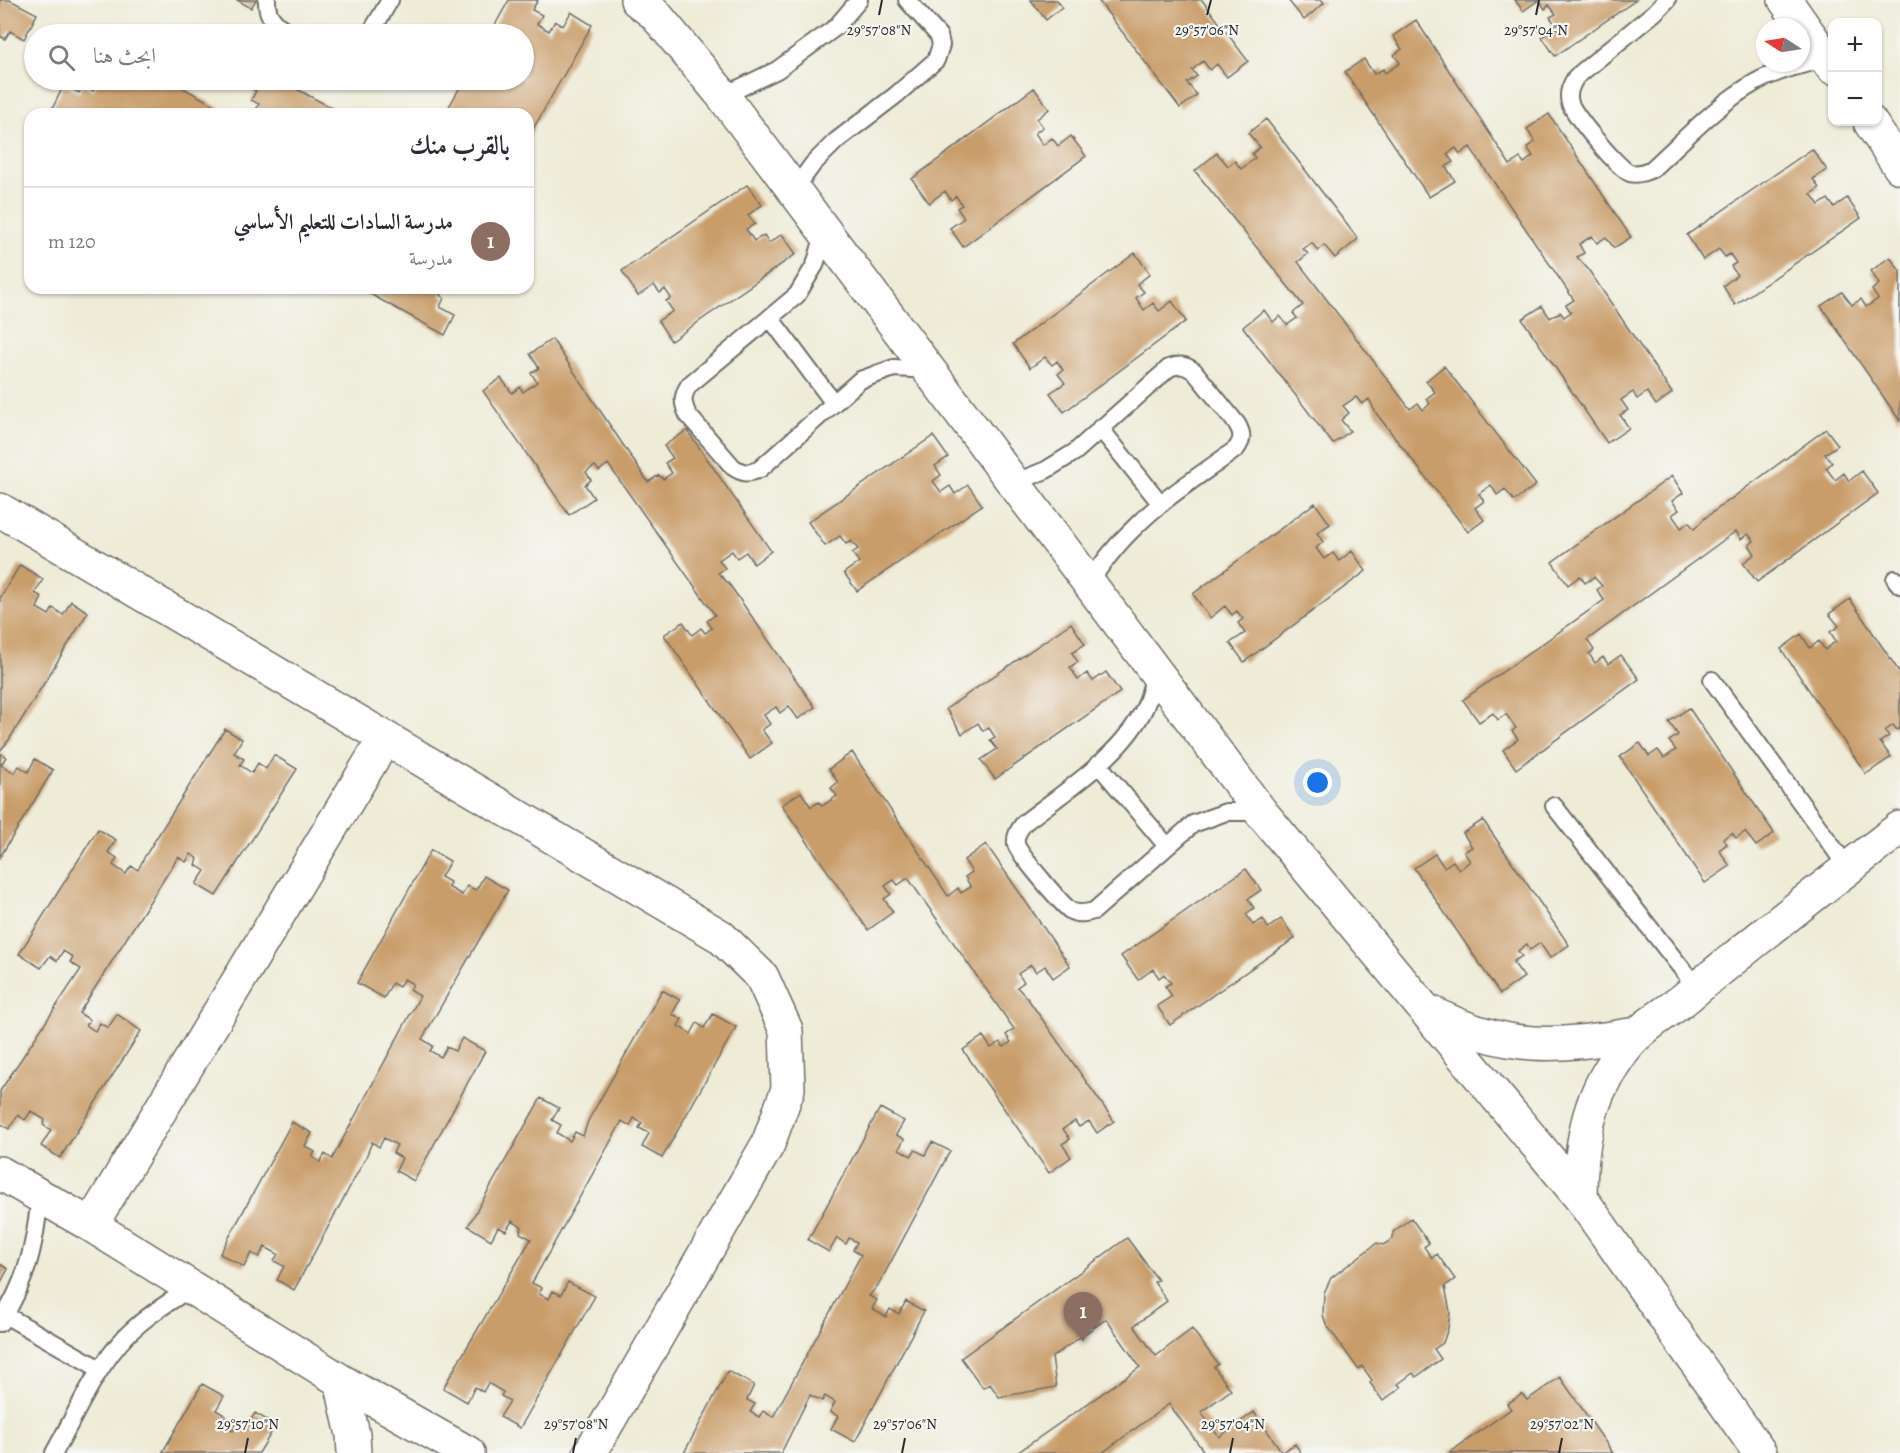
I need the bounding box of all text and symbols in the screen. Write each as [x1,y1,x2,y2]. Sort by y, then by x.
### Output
north arrow [1756,18,1810,72]
map controls [1828,18,1882,126]
button: + [1828,18,1882,72]
text: 29°57'08"N [847,20,911,40]
text: 29°57'06"N [1175,20,1239,40]
text: 29°57'04"N [1504,20,1568,40]
search box [24,24,534,90]
icon: search [45,41,78,74]
text: ابحث هنا [93,41,156,71]
button: − [1828,72,1882,126]
text: بالقرب منك [409,128,510,163]
text: مدرسة السادات للتعليم الأساسي [233,207,453,237]
text: 120 m [48,228,96,255]
text: 1 [487,228,494,255]
text: مدرسة [409,245,453,272]
your location [1303,768,1332,797]
pin: 1 [1064,1292,1102,1342]
text: 29°57'10"N [217,1414,279,1434]
text: 29°57'08"N [544,1414,608,1434]
text: 29°57'06"N [873,1414,937,1434]
text: 29°57'04"N [1201,1414,1265,1434]
text: 29°57'02"N [1530,1414,1594,1434]

